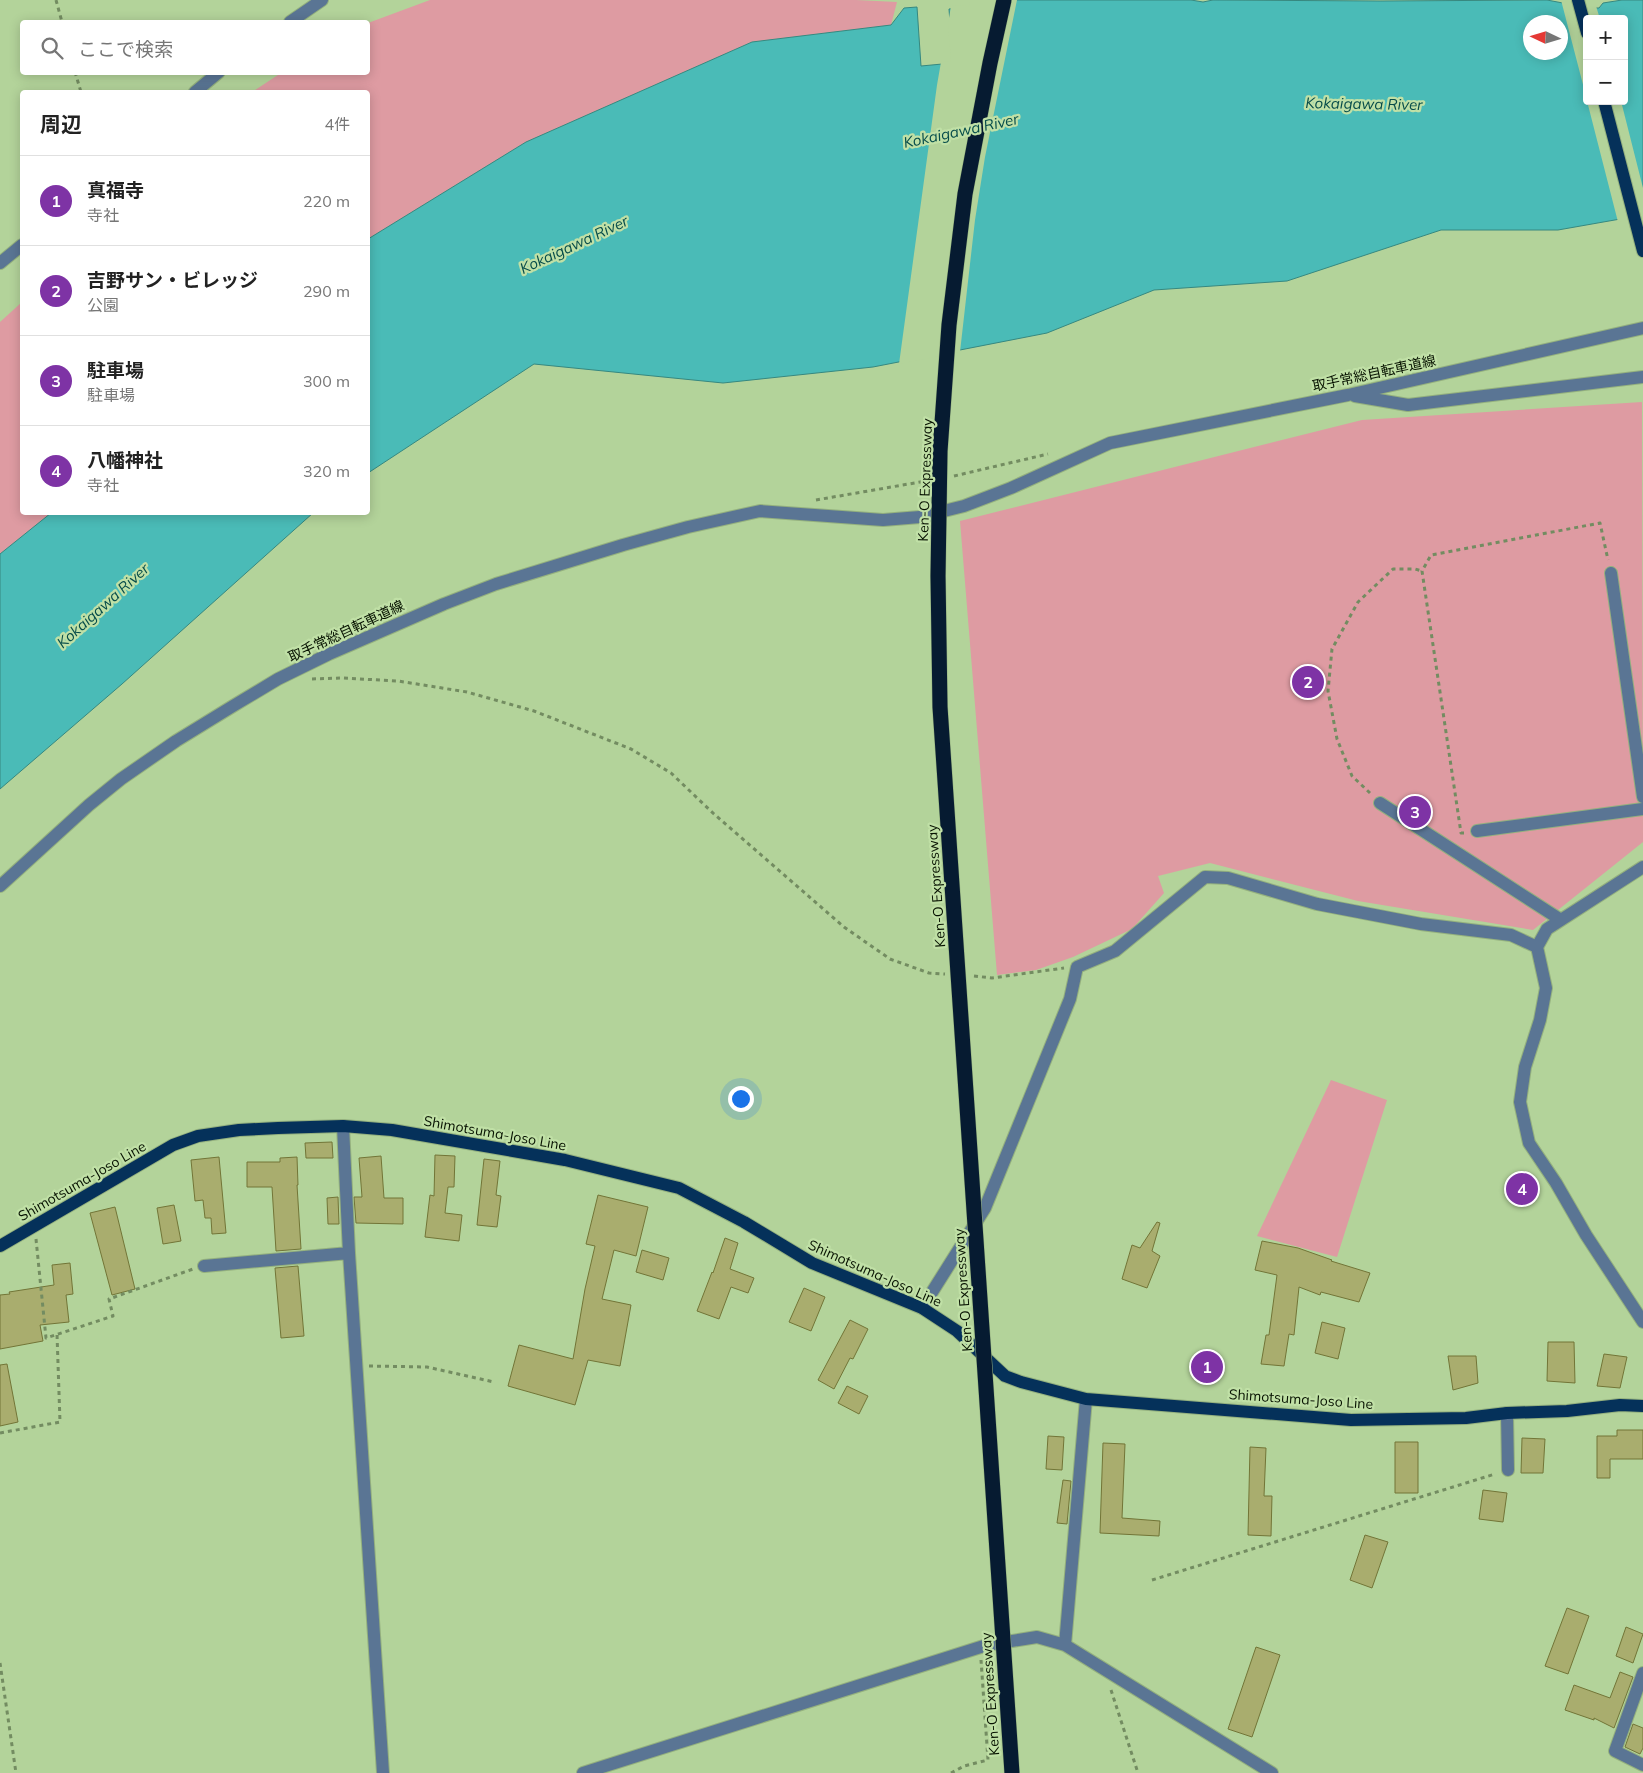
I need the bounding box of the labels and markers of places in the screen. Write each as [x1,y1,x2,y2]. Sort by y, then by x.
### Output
pin: 2 [1292,663,1324,701]
pin: 3 [1399,793,1431,831]
pin: 4 [1506,1170,1538,1208]
pin: 1 [1191,1348,1223,1386]

